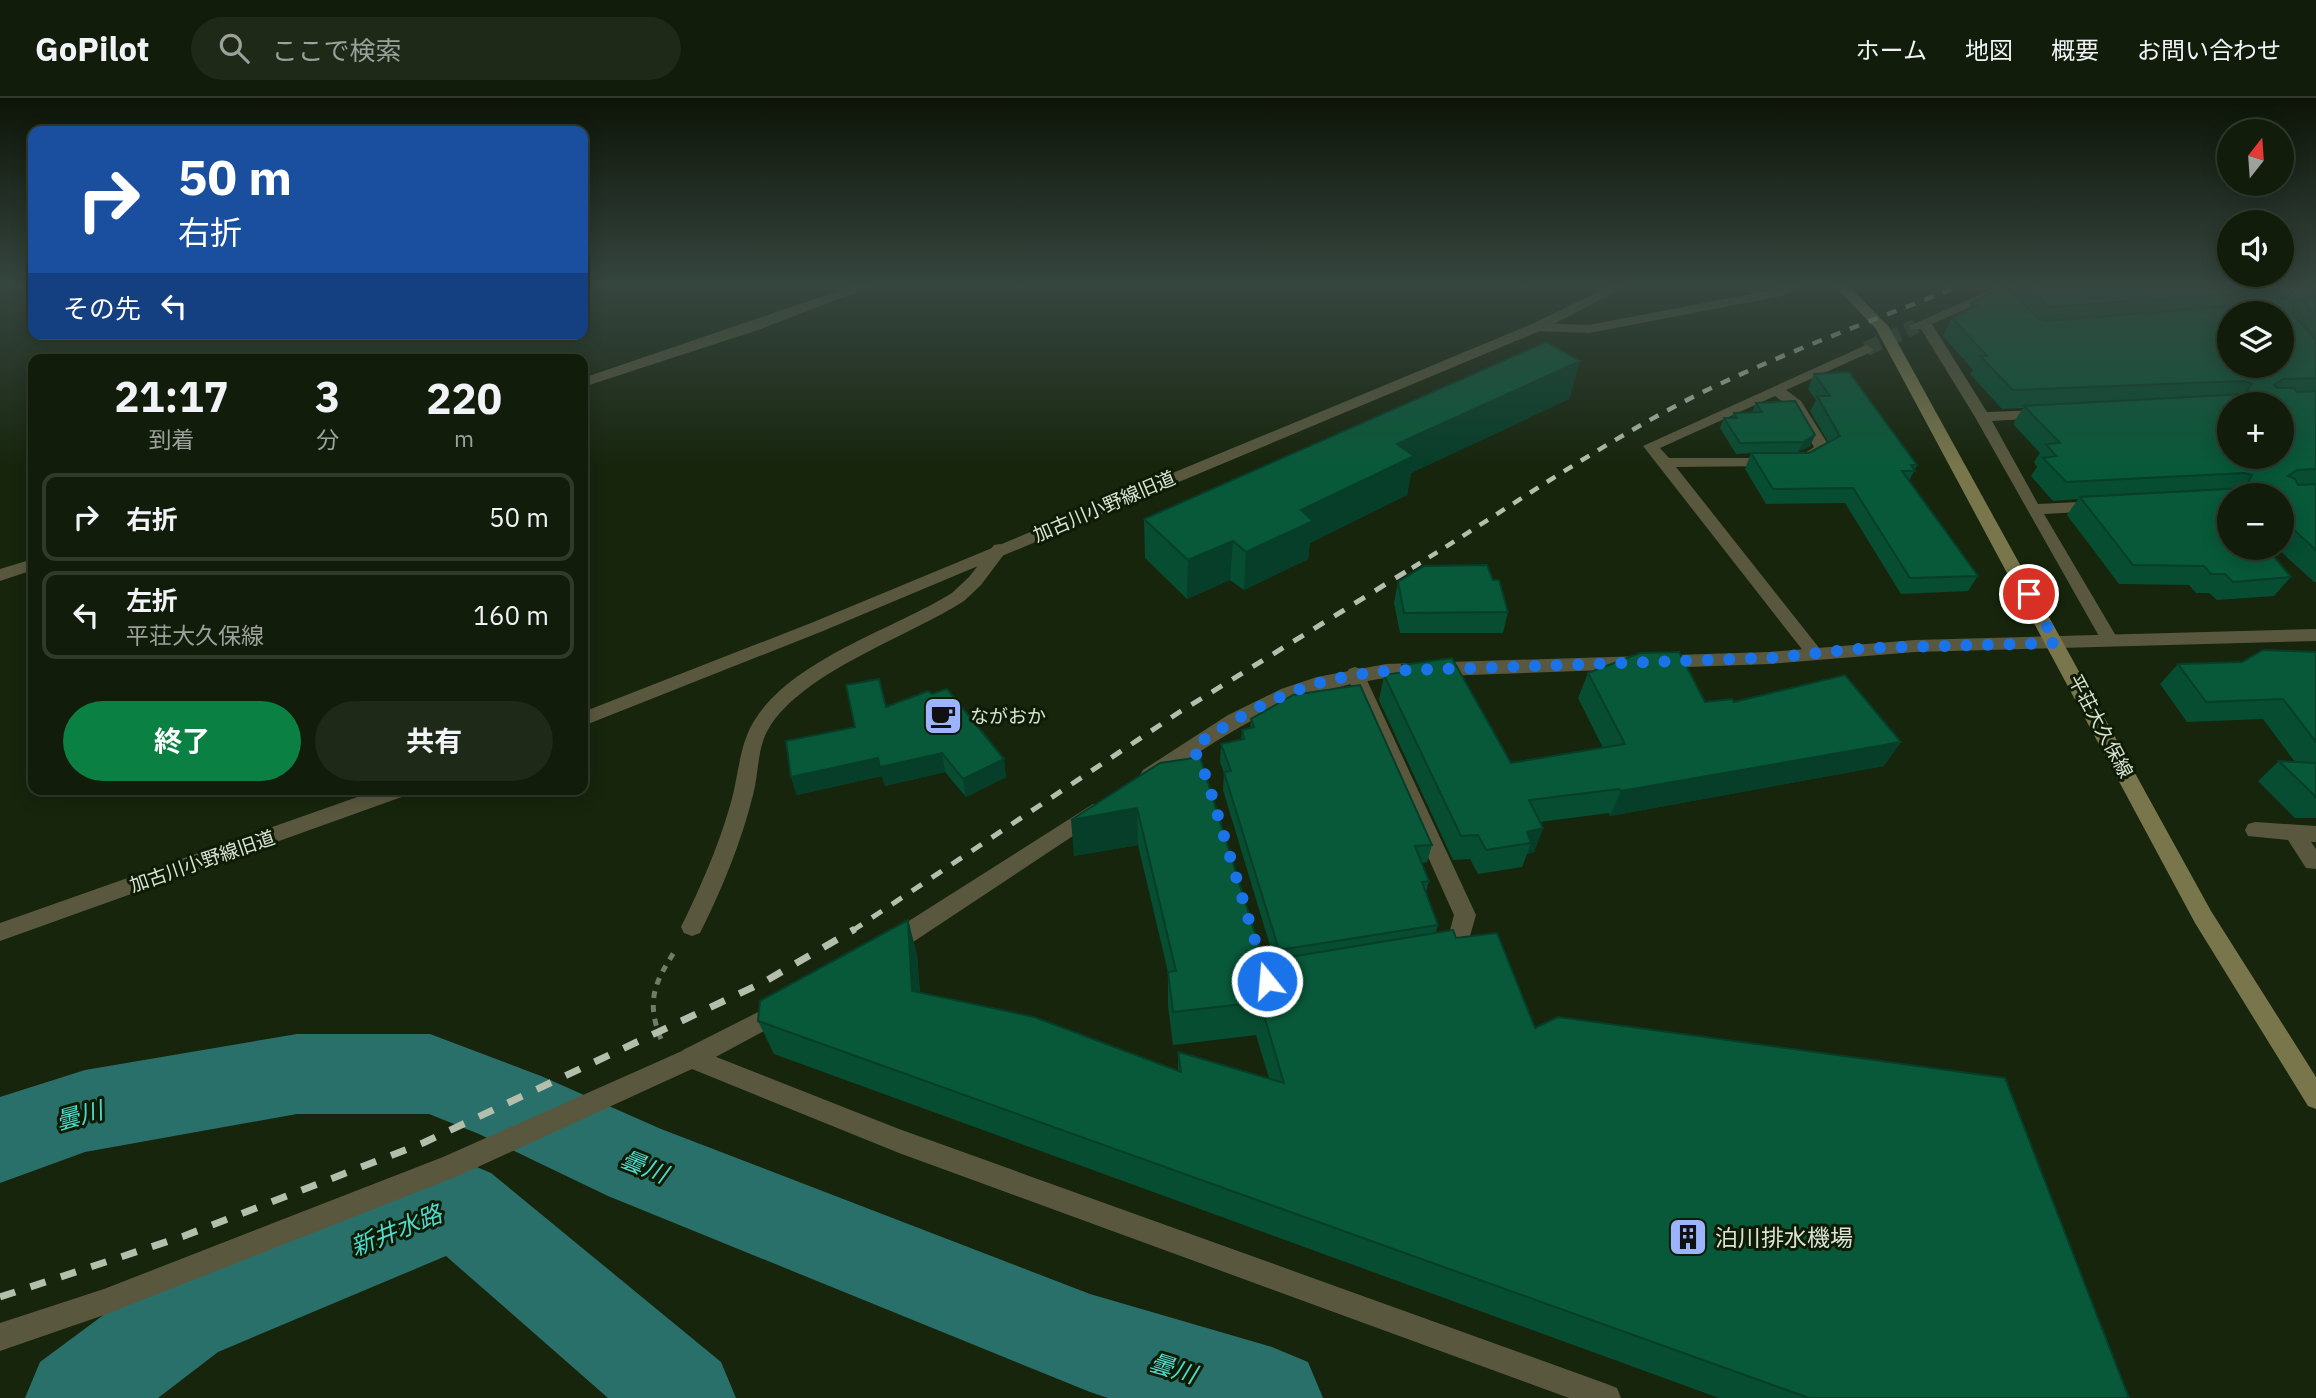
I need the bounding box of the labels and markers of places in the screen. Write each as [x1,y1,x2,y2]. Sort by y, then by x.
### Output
pin [1999,564,2059,624]
cafe icon: ながおか [922,695,964,737]
place label: ながおか [970,704,1046,728]
building icon: 泊川排水機場 [1667,1216,1709,1258]
place label: 泊川排水機場 [1715,1222,1853,1252]

